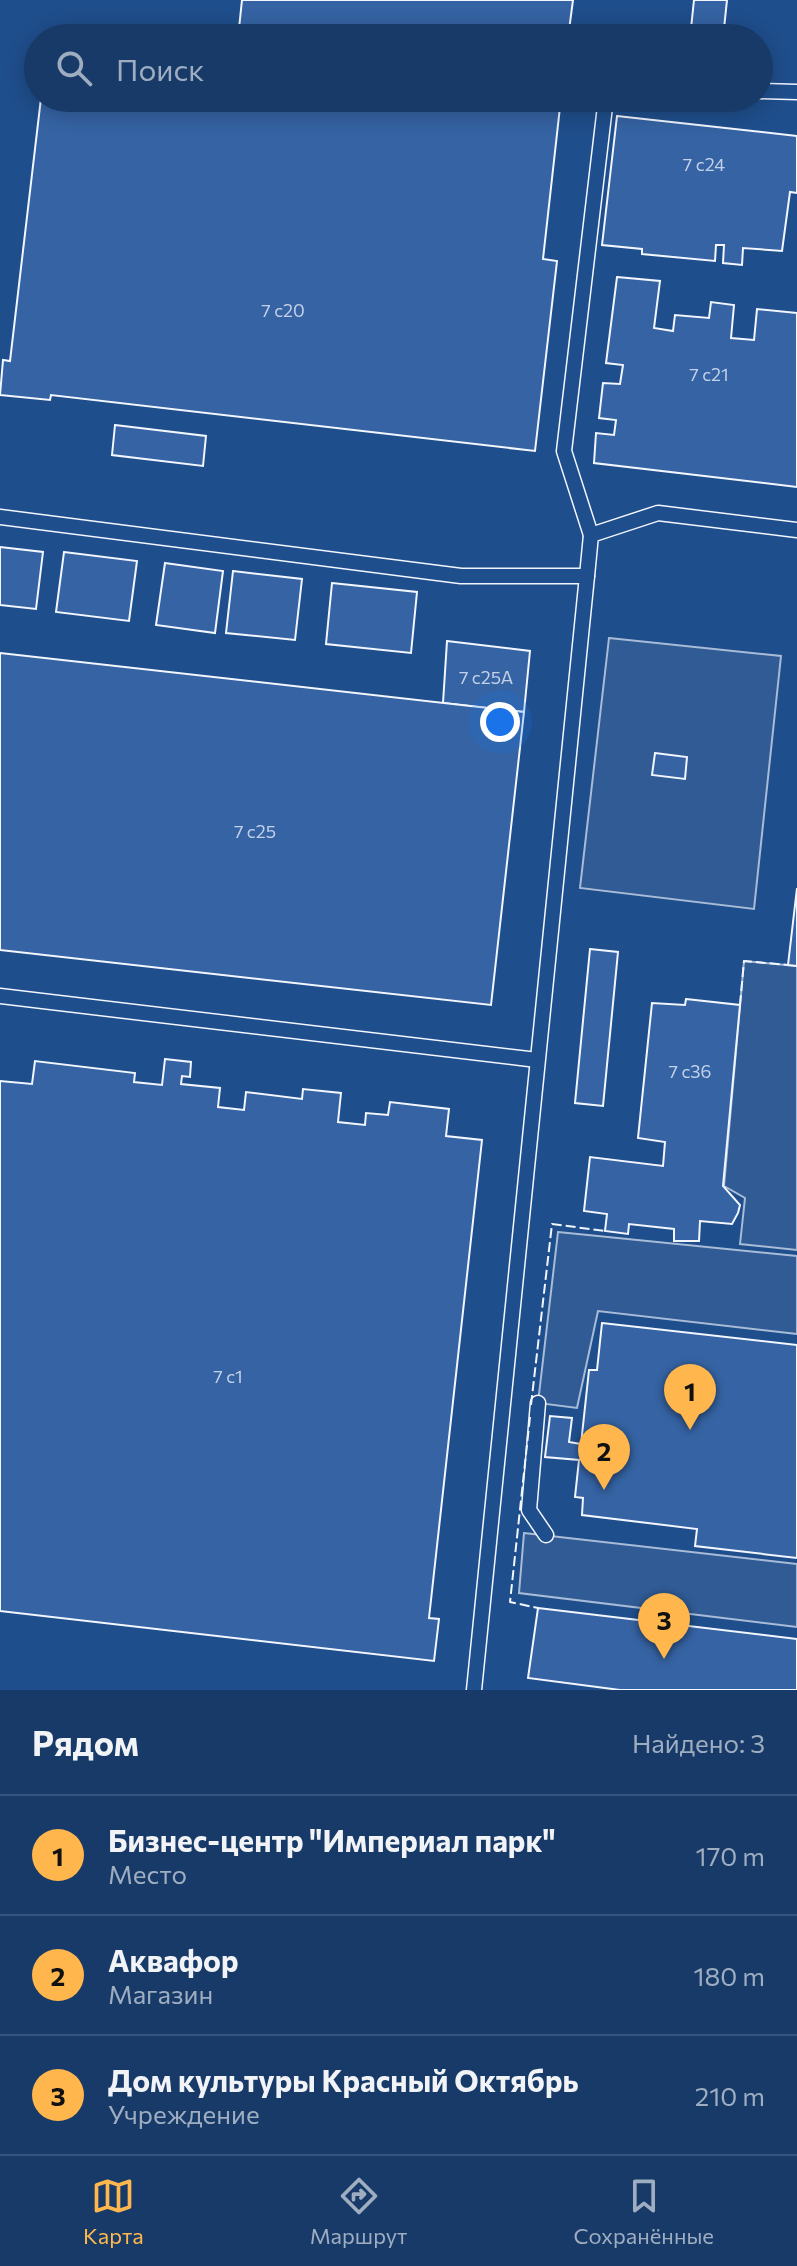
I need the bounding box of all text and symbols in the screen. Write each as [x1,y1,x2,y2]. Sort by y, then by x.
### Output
search box [24,24,773,112]
icon: search [52,46,96,90]
text: Поиск [116,50,204,87]
house number: 7 с24 [683,153,725,175]
house number: 7 с20 [261,299,305,321]
house number: 7 с21 [689,363,729,385]
house number: 7 с25А [459,666,513,688]
your location [480,702,520,742]
house number: 7 с25 [234,820,276,842]
house number: 7 с36 [668,1060,712,1082]
pin: 1 [664,1364,716,1430]
house number: 7 с1 [213,1365,243,1387]
pin: 2 [578,1424,630,1490]
pin: 3 [638,1593,690,1659]
text: Рядом [32,1721,139,1763]
text: Найдено: 3 [632,1727,765,1758]
text: Бизнес-центр "Империал парк" [108,1821,556,1858]
text: 1 [52,1840,64,1871]
text: 170 m [696,1840,765,1871]
text: Место [108,1858,187,1889]
text: Аквафор [108,1941,239,1978]
text: 2 [51,1960,65,1991]
text: 180 m [693,1960,765,1991]
text: Магазин [108,1978,213,2009]
text: Дом культуры Красный Октябрь [108,2061,579,2098]
text: 3 [50,2080,66,2111]
text: 210 m [695,2080,765,2111]
text: Учреждение [108,2098,260,2129]
tab: Карта [83,2174,144,2249]
tab: Маршрут [310,2174,407,2249]
tab: Сохранённые [574,2174,714,2249]

